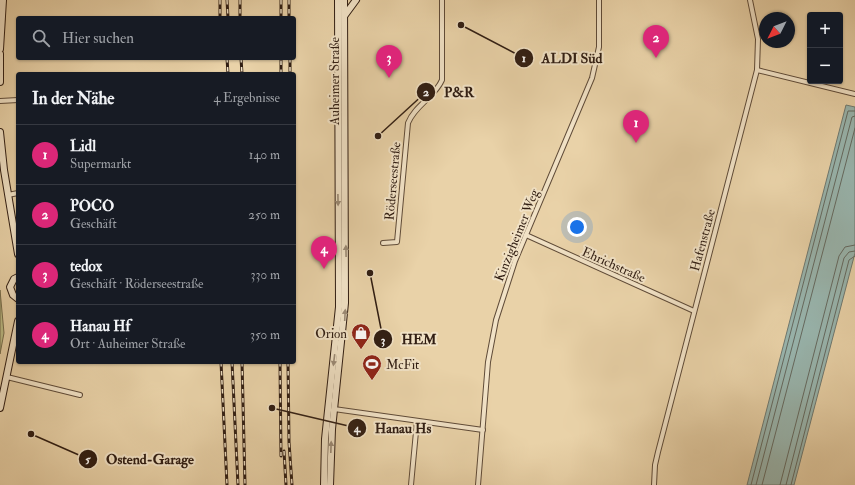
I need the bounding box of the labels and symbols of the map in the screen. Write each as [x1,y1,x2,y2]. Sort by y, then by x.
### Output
north arrow [759,12,795,48]
pin: 2 [643,25,669,58]
street label: Auheimer Straße [327,37,343,126]
pin: 3 [376,45,402,78]
callout: ALDI Süd [514,45,610,71]
text: ALDI Süd [541,50,602,67]
text: 1 [522,51,526,66]
callout: P&R [416,79,481,105]
text: P&R [444,84,475,101]
text: 2 [423,85,429,100]
pin: 1 [623,110,649,143]
street label: Röderseestraße [382,141,404,221]
street label: Kinzigheimer Weg [491,186,543,284]
one-way arrow [335,194,341,207]
street label: Hafenstraße [687,207,719,273]
your location [567,217,587,237]
pin: 4 [311,236,337,269]
one-way arrow [343,244,349,257]
street label: Ehrichstraße [579,244,648,286]
one-way arrow [341,309,348,321]
shop icon: Orion [350,322,372,350]
place label: Orion [315,326,347,342]
callout: HEM [373,326,444,352]
text: HEM [401,331,437,348]
text: 3 [381,333,386,348]
sports icon: McFit [361,353,383,381]
one-way arrow [331,354,337,366]
place label: McFit [386,357,419,373]
callout: Hanau Hs [347,415,440,441]
text: Hanau Hs [375,420,432,437]
text: 4 [353,421,362,436]
one-way arrow [328,440,334,453]
callout: Ostend-Garage [78,446,202,472]
text: Ostend-Garage [106,451,194,469]
text: 5 [85,452,91,467]

